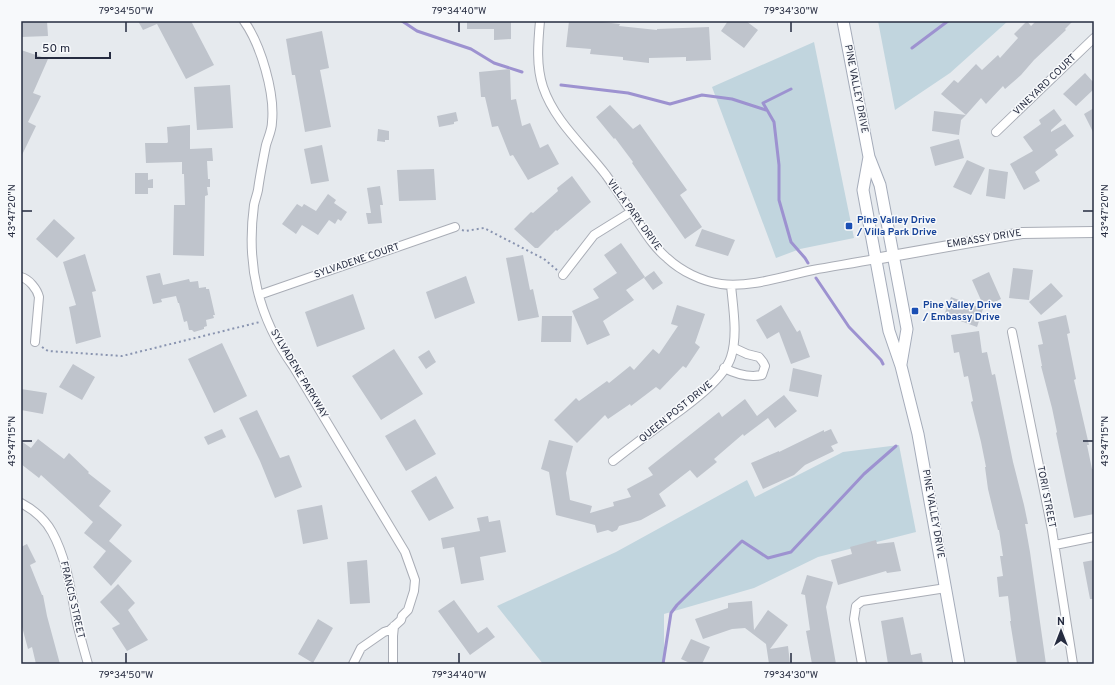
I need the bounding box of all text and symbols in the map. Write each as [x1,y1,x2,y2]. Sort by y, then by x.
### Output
text: 79°34'50"W [99,5,153,18]
text: 79°34'40"W [432,5,486,18]
text: 79°34'30"W [764,5,818,18]
scale bar [36,34,110,60]
text: 50 m [42,41,70,57]
street label: PINE VALLEY DRIVE [841,43,871,135]
street label: VINEYARD COURT [1011,51,1079,118]
street label: VILLA PARK DRIVE [604,177,664,253]
text: 43°47'20"N [6,184,19,238]
text: 43°47'20"N [1099,184,1112,238]
place label: Pine Valley Drive / Villa Park Drive [856,214,937,239]
marker: Pine Valley Drive / Villa Park Drive [844,221,854,231]
street label: EMBASSY DRIVE [946,227,1022,251]
street label: SYLVADENE COURT [313,240,402,282]
place label: Pine Valley Drive / Embassy Drive [922,299,1002,324]
marker: Pine Valley Drive / Embassy Drive [910,306,920,316]
street label: SYLVADENE PARKWAY [267,327,331,422]
street label: QUEEN POST DRIVE [636,378,716,446]
text: 43°47'15"N [6,416,19,466]
text: 43°47'15"N [1099,416,1112,466]
street label: TORII STREET [1034,465,1058,529]
street label: PINE VALLEY DRIVE [919,468,947,560]
street label: FRANCIS STREET [57,560,87,640]
north arrow [1041,611,1081,651]
text: N [1057,615,1065,629]
text: 79°34'50"W [99,669,153,682]
text: 79°34'40"W [432,669,486,682]
text: 79°34'30"W [764,669,818,682]

